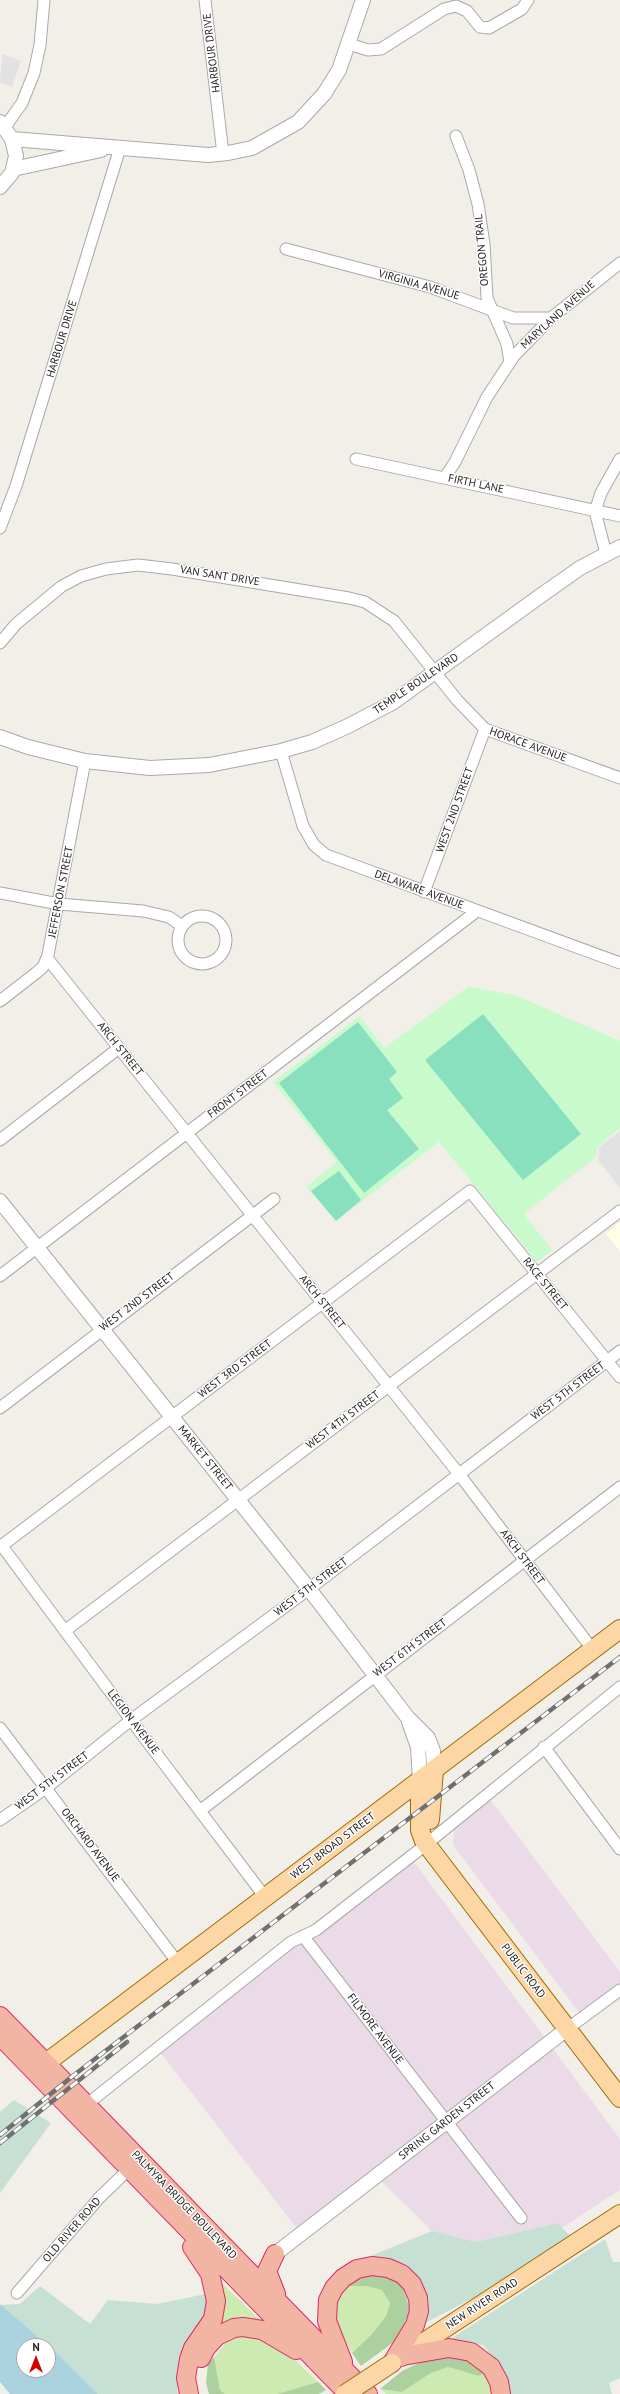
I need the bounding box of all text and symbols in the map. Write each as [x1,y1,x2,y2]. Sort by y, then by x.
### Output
street label: HARBOUR DRIVE [201,12,223,94]
street label: OREGON TRAIL [472,213,492,287]
street label: VIRGINIA AVENUE [377,267,461,303]
street label: MARYLAND AVENUE [518,278,598,352]
street label: HARBOUR DRIVE [44,299,80,379]
street label: FIRTH LANE [447,472,505,496]
street label: VAN SANT DRIVE [179,563,261,589]
street label: TEMPLE BOULEVARD [371,651,461,717]
street label: HORACE AVENUE [488,725,568,765]
street label: WEST 2ND STREET [433,766,477,854]
street label: JEFFERSON STREET [46,845,76,939]
street label: DELAWARE AVENUE [373,868,465,912]
street label: ARCH STREET [94,1019,146,1079]
street label: FRONT STREET [205,1067,271,1121]
street label: RACE STREET [520,1255,570,1313]
street label: WEST 2ND STREET [97,1270,177,1334]
street label: ARCH STREET [296,1272,348,1332]
street label: WEST 3RD STREET [196,1337,274,1401]
street label: WEST 5TH STREET [529,1359,607,1423]
street label: WEST 4TH STREET [304,1388,382,1452]
street label: MARKET STREET [175,1423,235,1493]
street label: ARCH STREET [497,1527,547,1587]
street label: WEST 5TH STREET [272,1555,350,1619]
street label: WEST 6TH STREET [371,1616,449,1680]
street label: LEGION AVENUE [104,1687,162,1757]
street label: WEST 5TH STREET [13,1749,91,1813]
street label: ORCHARD AVENUE [58,1806,122,1884]
street label: WEST BROAD STREET [288,1810,378,1882]
street label: PUBLIC ROAD [498,1941,548,2001]
street label: FILMORE AVENUE [344,1991,406,2067]
street label: SPRING GARDEN STREET [396,2079,498,2163]
street label: PALMYRA BRIDGE BOULEVARD [129,2148,239,2262]
street label: OLD RIVER ROAD [40,2195,104,2265]
street label: NEW RIVER ROAD [443,2276,521,2332]
north arrow [16,2338,56,2378]
text: N [32,2340,40,2354]

